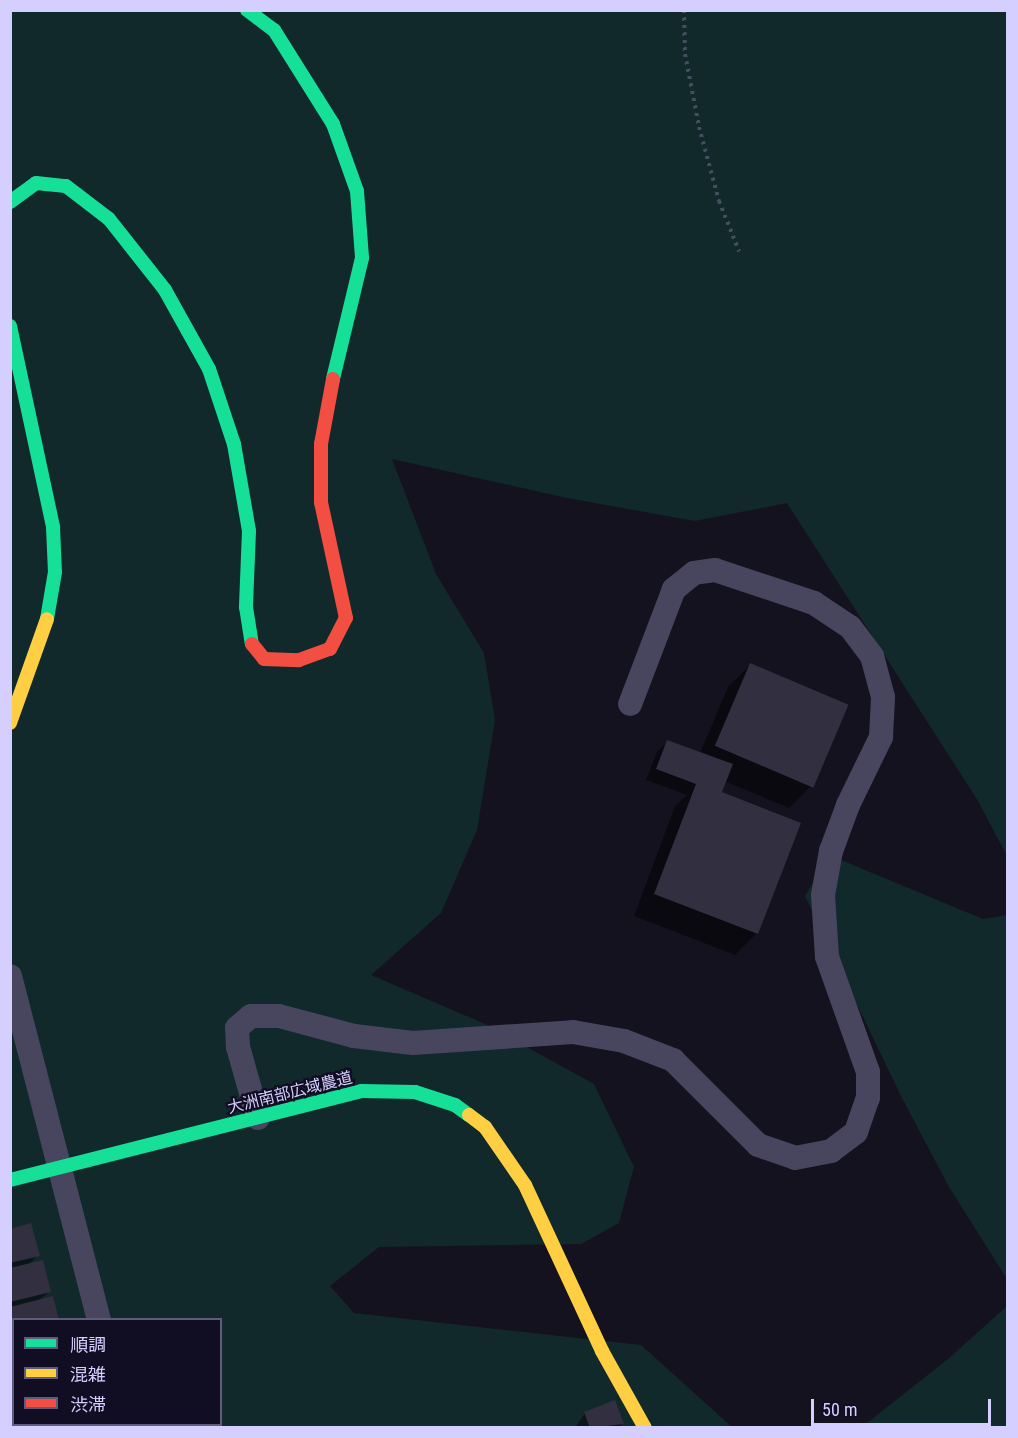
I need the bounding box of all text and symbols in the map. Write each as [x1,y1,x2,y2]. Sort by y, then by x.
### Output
street label: 大洲南部広域農道 [226,1068,354,1118]
legend [12,1318,222,1426]
text: 順調 [70,1334,106,1355]
text: 混雑 [70,1364,106,1385]
scale bar [814,1387,994,1425]
text: 渋滞 [70,1394,106,1415]
text: 50 m [822,1399,857,1420]

